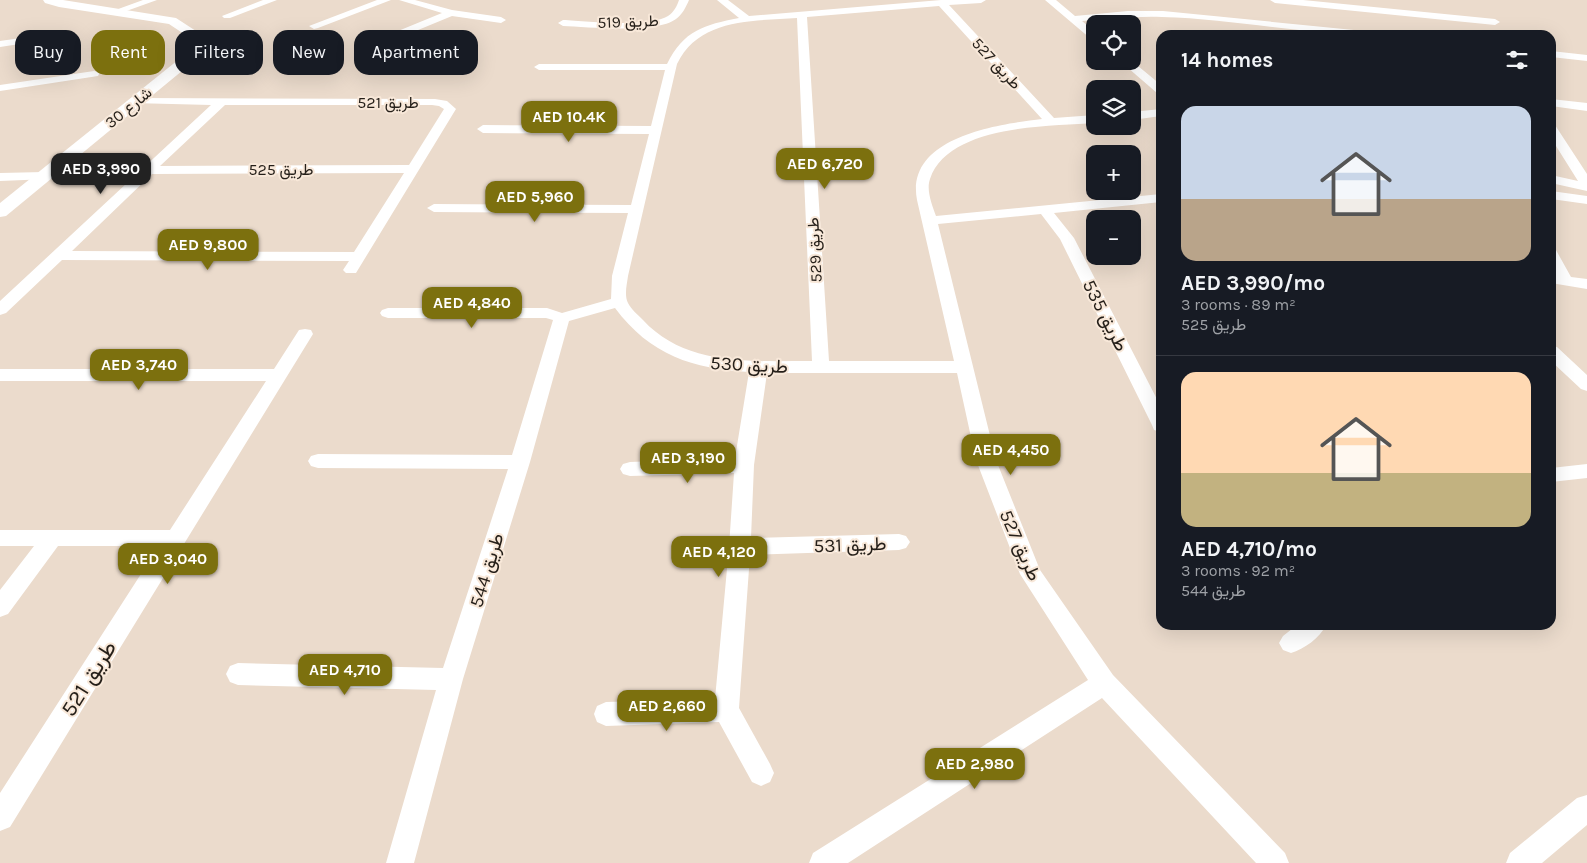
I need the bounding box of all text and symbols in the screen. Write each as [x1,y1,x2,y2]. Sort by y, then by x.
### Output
street label: طريق 519 [597,11,659,33]
map controls [1086,15,1141,265]
button: locate [1086,15,1141,70]
chip: Buy [15,30,81,75]
chip: Rent [91,30,165,75]
chip: Filters [175,30,263,75]
chip: New [273,30,344,75]
chip: Apartment [354,30,478,75]
street label: طريق 527 [967,34,1025,94]
icon: filters [1503,46,1531,74]
text: 14 homes [1181,48,1273,72]
button: layers [1086,80,1141,135]
street label: شارع 30 [101,83,157,134]
street label: طريق 521 [357,93,419,113]
pin: AED 10.4K [512,100,626,143]
text: AED 10.4K [532,107,606,126]
icon: home [1311,139,1401,229]
button: + [1086,145,1141,200]
pin: AED 6,720 [768,148,882,190]
pin: AED 3,990 [44,152,158,195]
text: AED 6,720 [787,154,863,173]
text: AED 3,990 [62,159,140,178]
street label: طريق 525 [248,160,314,180]
pin: AED 5,960 [478,180,592,223]
text: AED 5,960 [496,187,574,206]
button: − [1086,210,1141,265]
street label: طريق 529 [803,217,827,283]
pin: AED 9,800 [151,228,265,271]
text: AED 9,800 [169,235,247,254]
text: AED 3,990/mo [1181,271,1325,295]
street label: طريق 535 [1078,276,1132,355]
pin: AED 4,840 [415,286,529,329]
text: AED 4,840 [433,293,511,312]
text: 3 rooms · 89 m² [1181,295,1296,314]
text: طريق 525 [1181,315,1246,334]
pin: AED 3,740 [82,348,196,391]
street label: طريق 530 [709,352,788,378]
text: AED 3,740 [101,355,177,374]
icon: home [1311,404,1401,494]
pin: AED 4,450 [954,434,1068,476]
text: AED 4,450 [973,440,1049,459]
pin: AED 3,190 [631,442,745,484]
text: AED 3,190 [651,448,725,467]
street label: طريق 527 [995,506,1045,584]
street label: طريق 544 [465,530,509,610]
street label: طريق 531 [813,533,887,557]
pin: AED 4,120 [662,536,776,578]
text: AED 4,710/mo [1181,537,1317,561]
pin: AED 3,040 [111,542,225,585]
text: AED 4,120 [682,542,756,561]
text: AED 3,040 [129,549,207,568]
text: 3 rooms · 92 m² [1181,561,1295,580]
text: طريق 544 [1181,581,1246,600]
street label: طريق 521 [55,636,122,721]
pin: AED 4,710 [288,654,402,696]
text: AED 4,710 [309,660,381,679]
pin: AED 2,660 [610,690,724,732]
text: AED 2,660 [628,696,706,715]
pin: AED 2,980 [918,748,1032,790]
text: AED 2,980 [936,754,1014,773]

